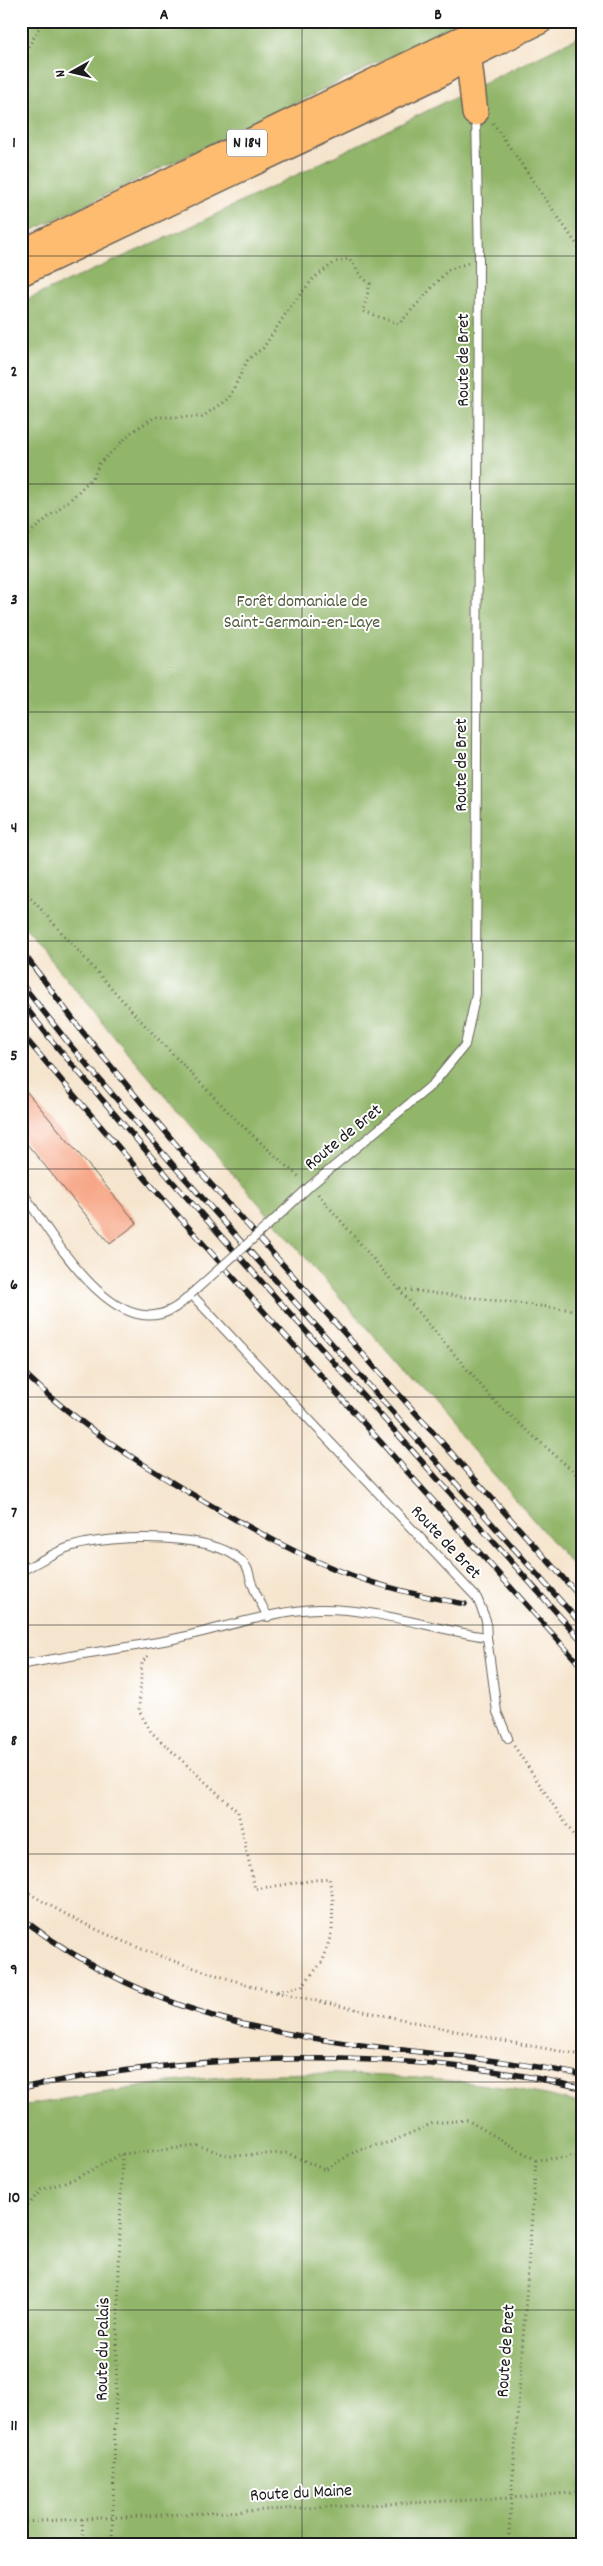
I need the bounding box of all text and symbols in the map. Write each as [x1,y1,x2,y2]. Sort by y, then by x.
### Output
text: A [160,4,169,27]
text: B [434,4,442,27]
north arrow [48,48,98,98]
text: N [51,69,71,78]
road number: N 184 [227,130,267,156]
text: 1 [12,132,16,155]
street label: Route de Bret [452,313,477,407]
text: 2 [11,361,18,384]
text: 3 [10,589,18,612]
park label: Forêt domaniale de Saint-Germain-en-Laye [224,590,380,636]
street label: Route de Bret [450,718,475,812]
text: 4 [11,817,17,840]
text: 5 [10,1045,18,1068]
street label: Route de Bret [300,1099,388,1177]
text: 6 [10,1274,18,1297]
street label: Route de Bret [404,1500,486,1586]
text: 7 [11,1502,17,1525]
text: 8 [11,1730,18,1753]
text: 9 [10,1959,18,1982]
text: 10 [8,2187,20,2210]
street label: Route du Palais [91,2297,117,2401]
street label: Route de Bret [491,2303,523,2399]
text: 11 [10,2415,18,2438]
street label: Route du Maine [249,2479,353,2509]

